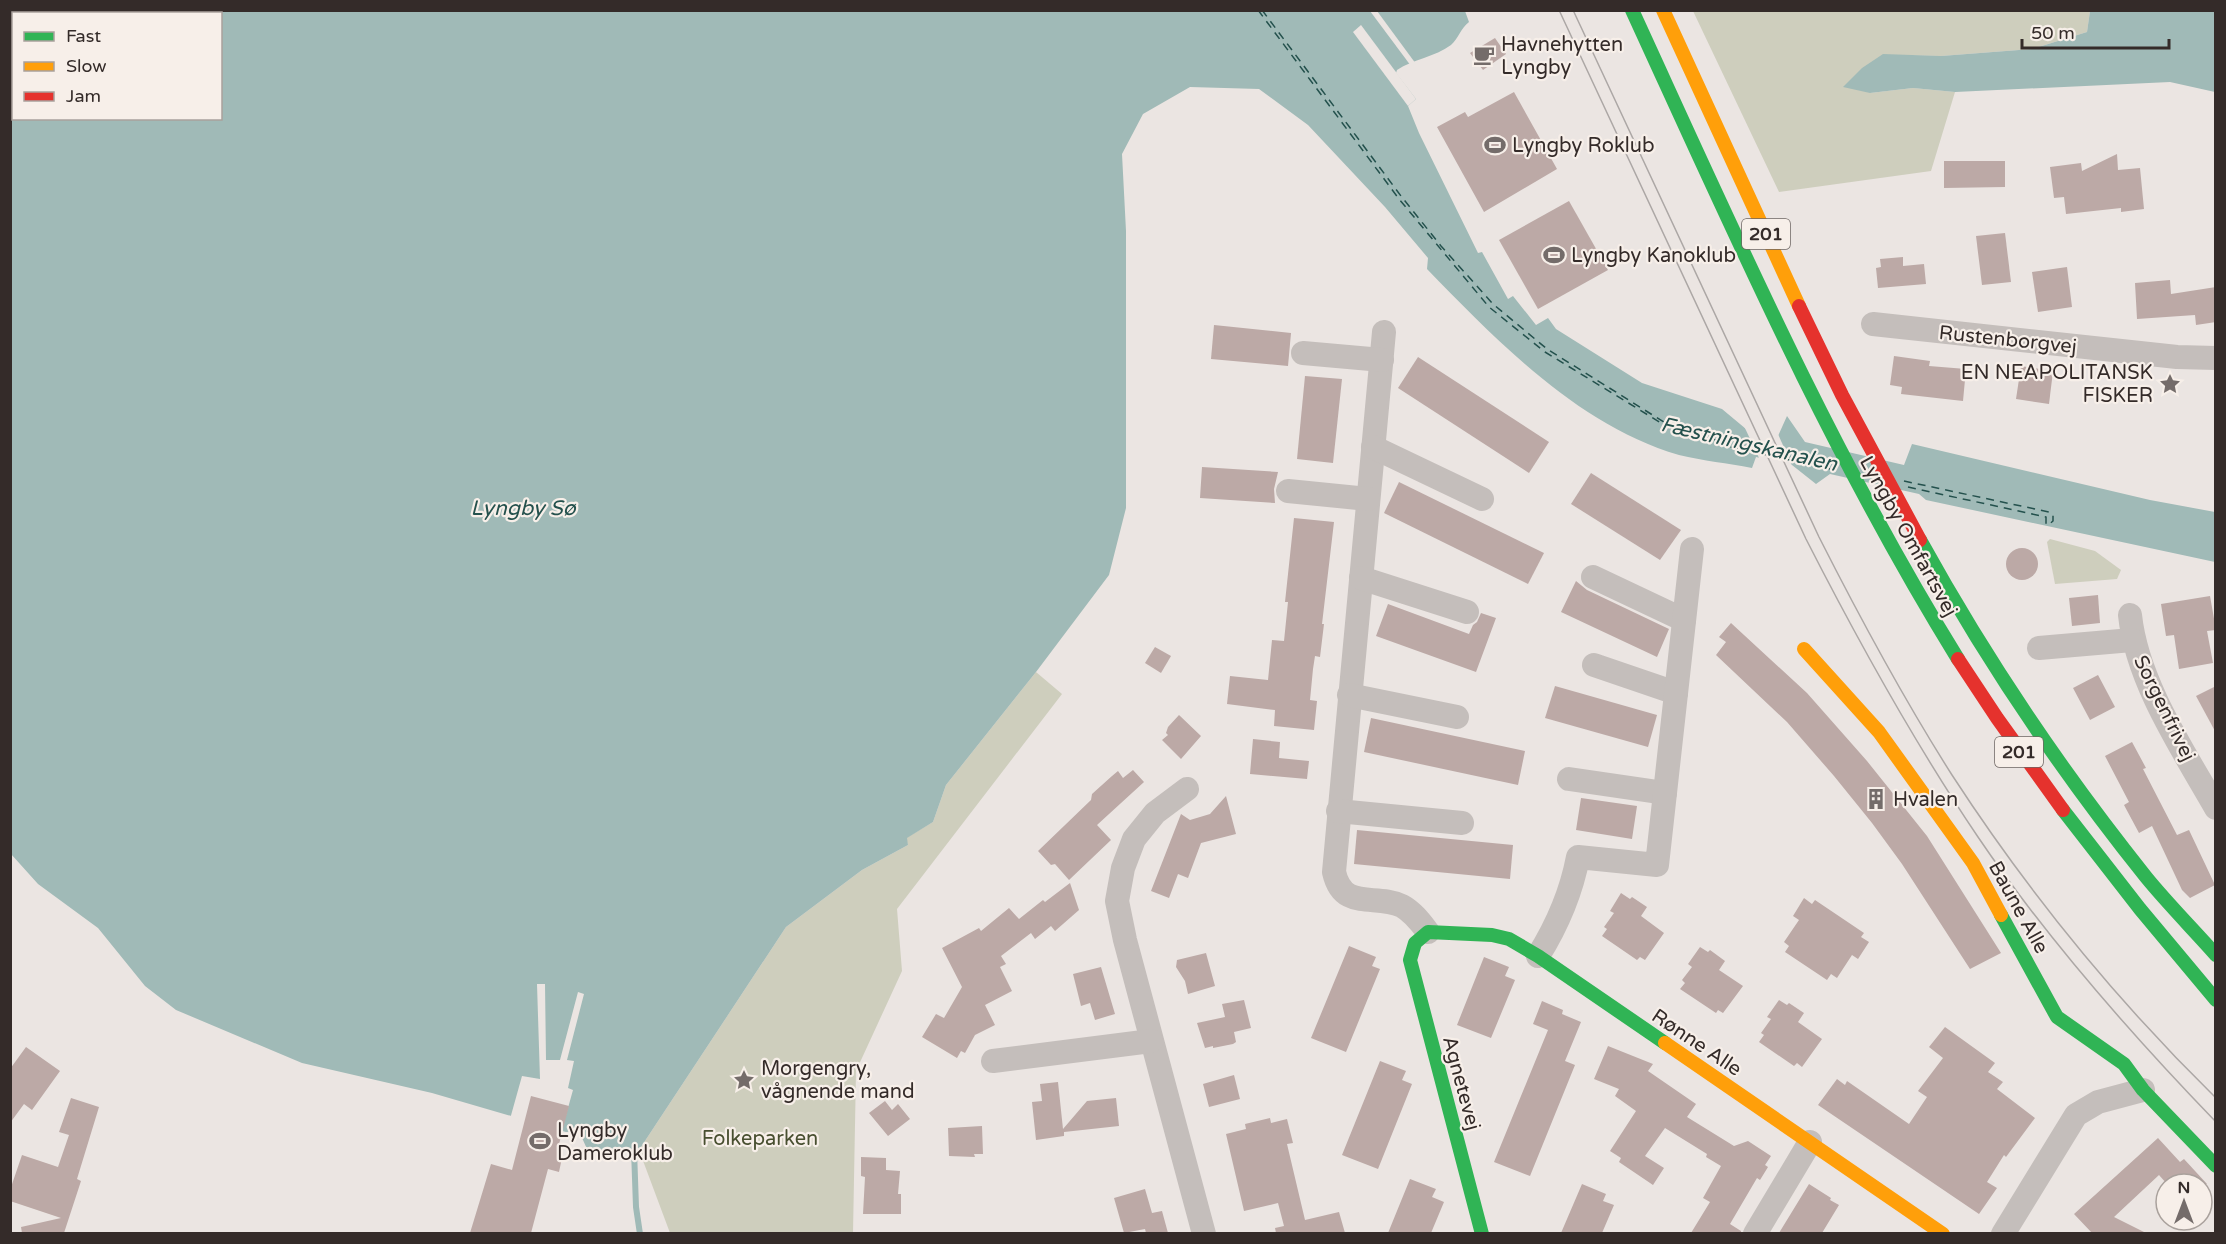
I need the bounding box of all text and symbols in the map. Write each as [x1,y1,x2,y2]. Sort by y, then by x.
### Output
legend [12,12,222,120]
scale bar [2022,12,2169,50]
text: 50 m [2031,22,2075,44]
text: Fast [66,25,101,47]
place label: Havnehytten Lyngby [1501,33,1623,80]
cafe icon: Havnehytten Lyngby [1472,43,1496,67]
text: Slow [66,55,107,77]
text: Jam [66,85,101,107]
sports icon: Lyngby Roklub [1483,133,1507,157]
place label: Lyngby Roklub [1512,134,1655,158]
road number: 201 [1742,219,1790,249]
sports icon: Lyngby Kanoklub [1542,243,1566,267]
place label: Lyngby Kanoklub [1571,244,1736,268]
street label: Rustenborgvej [1938,321,2078,359]
place label: EN NEAPOLITANSK FISKER [1961,361,2153,408]
place icon: EN NEAPOLITANSK FISKER [2158,372,2182,396]
water label: Fæstningskanalen [1658,412,1841,477]
street label: Lyngby Omfartsvej [1854,452,1962,621]
water label: Lyngby Sø [471,496,577,521]
street label: Sorgenfrivej [2128,652,2200,765]
road number: 201 [1995,737,2043,767]
building icon: Hvalen [1864,787,1888,811]
place label: Hvalen [1893,788,1958,812]
street label: Baune Alle [1983,857,2053,958]
street label: Rønne Alle [1647,1004,1746,1082]
street label: Agnetevej [1437,1034,1485,1133]
place label: Morgengry, vågnende mand [761,1057,915,1104]
place icon: Morgengry, vågnende mand [732,1068,756,1092]
place label: Lyngby Dameroklub [557,1119,673,1166]
park label: Folkeparken [702,1127,818,1151]
sports icon: Lyngby Dameroklub [528,1129,552,1153]
north arrow [2154,1172,2214,1232]
text: N [2178,1178,2190,1198]

